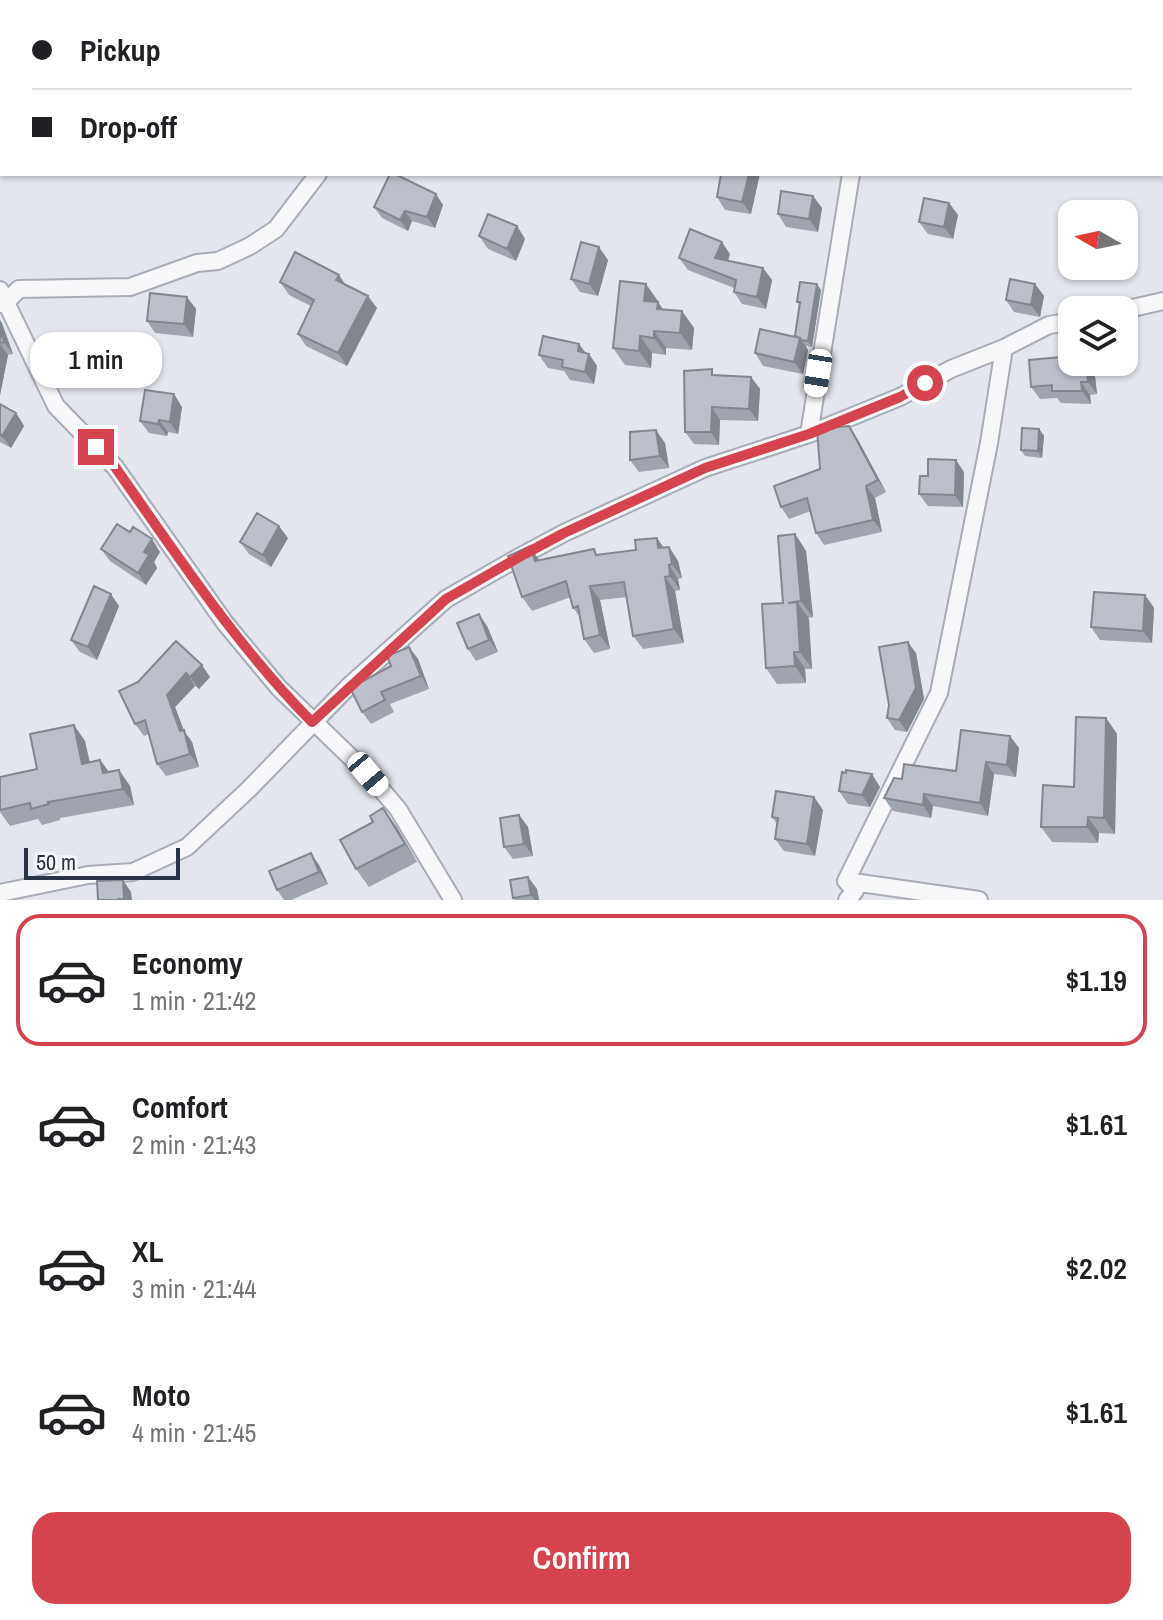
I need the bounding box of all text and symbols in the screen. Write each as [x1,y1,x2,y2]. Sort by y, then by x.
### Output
text: Pickup [80,30,161,70]
text: Drop-off [80,107,177,147]
north arrow [1058,200,1138,280]
map controls [1058,200,1138,376]
button: layers [1058,296,1138,376]
callout: 1 min [30,331,162,387]
text: 1 min [69,342,123,377]
car [802,347,834,399]
route start [907,365,943,401]
route end [78,429,114,465]
car [343,748,393,800]
scale bar [24,844,180,880]
text: 50 m [36,847,76,877]
text: Economy [132,943,243,983]
icon: car [36,944,108,1016]
text: $1.19 [1065,960,1127,1000]
text: 1 min · 21:42 [132,983,256,1018]
text: Comfort [132,1087,228,1127]
icon: car [36,1088,108,1160]
text: $1.61 [1065,1104,1127,1144]
text: 2 min · 21:43 [132,1127,256,1162]
text: XL [132,1231,163,1271]
icon: car [36,1232,108,1304]
text: $2.02 [1065,1248,1127,1288]
text: 3 min · 21:44 [132,1271,256,1306]
text: Moto [132,1375,191,1415]
icon: car [36,1376,108,1448]
text: $1.61 [1065,1392,1127,1432]
text: 4 min · 21:45 [132,1415,256,1450]
button: Confirm [32,1512,1131,1604]

